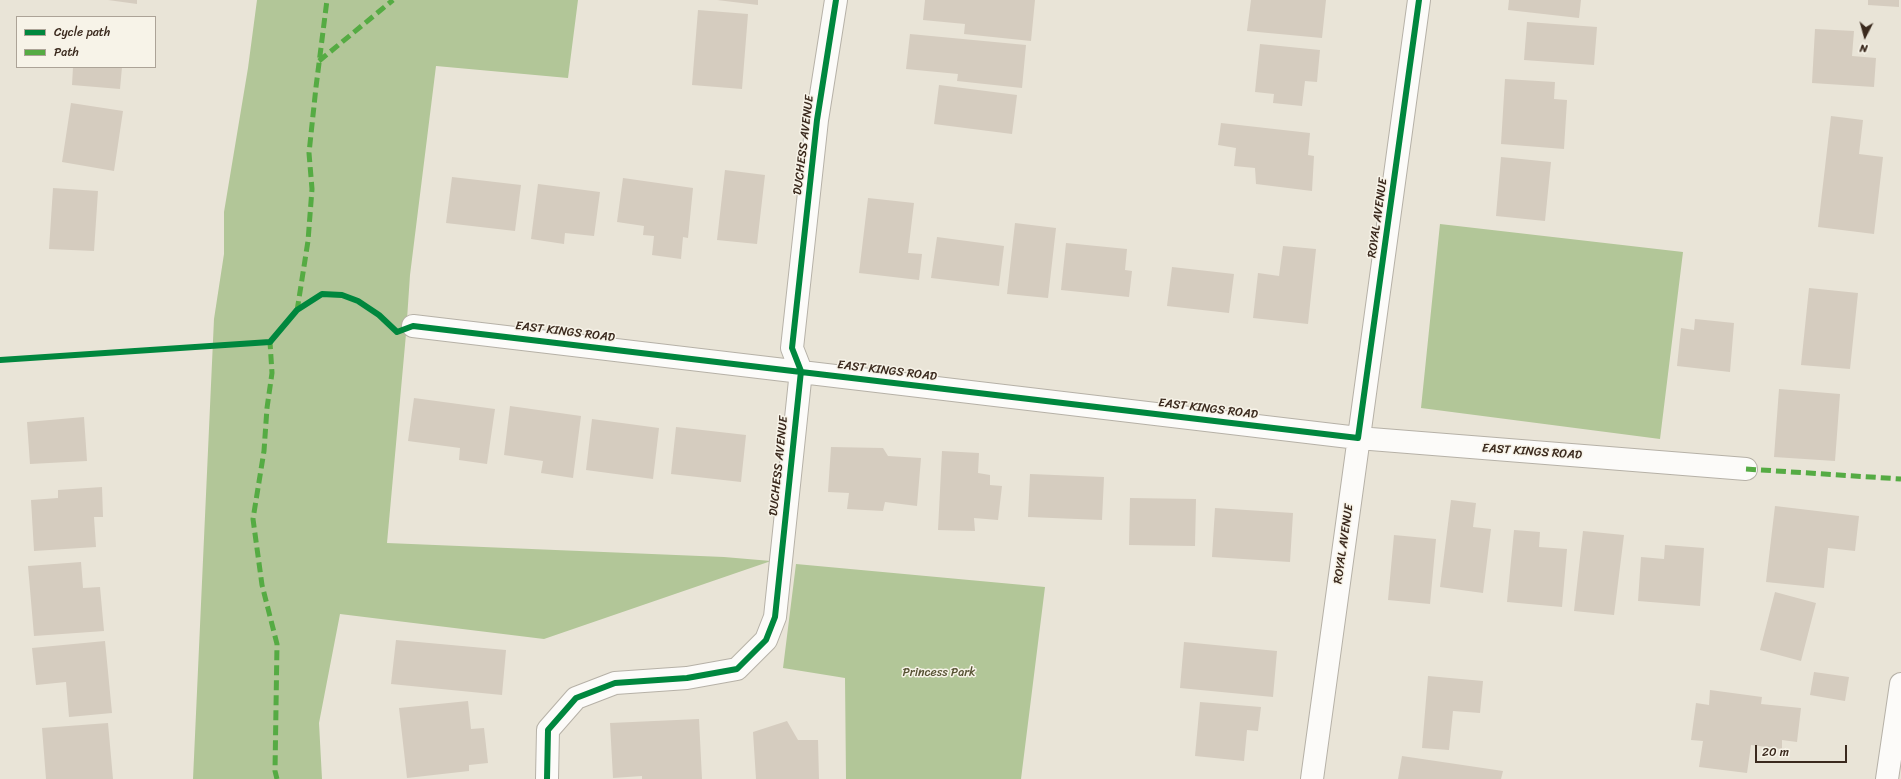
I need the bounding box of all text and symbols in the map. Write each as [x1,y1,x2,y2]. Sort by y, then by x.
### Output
legend [16,16,156,68]
north arrow [1845,16,1885,56]
text: Cycle path [54,21,110,43]
text: N [1859,39,1868,58]
text: Path [54,41,79,63]
street label: DUCHESS AVENUE [791,94,817,196]
street label: ROYAL AVENUE [1365,177,1391,259]
street label: EAST KINGS ROAD [514,319,616,345]
street label: EAST KINGS ROAD [836,358,938,384]
street label: EAST KINGS ROAD [1157,396,1259,422]
street label: DUCHESS AVENUE [767,415,791,517]
street label: EAST KINGS ROAD [1482,441,1582,463]
street label: ROYAL AVENUE [1331,503,1357,585]
park label: Princess Park [903,666,975,680]
scale bar [1757,737,1849,763]
text: 20 m [1762,741,1789,763]

